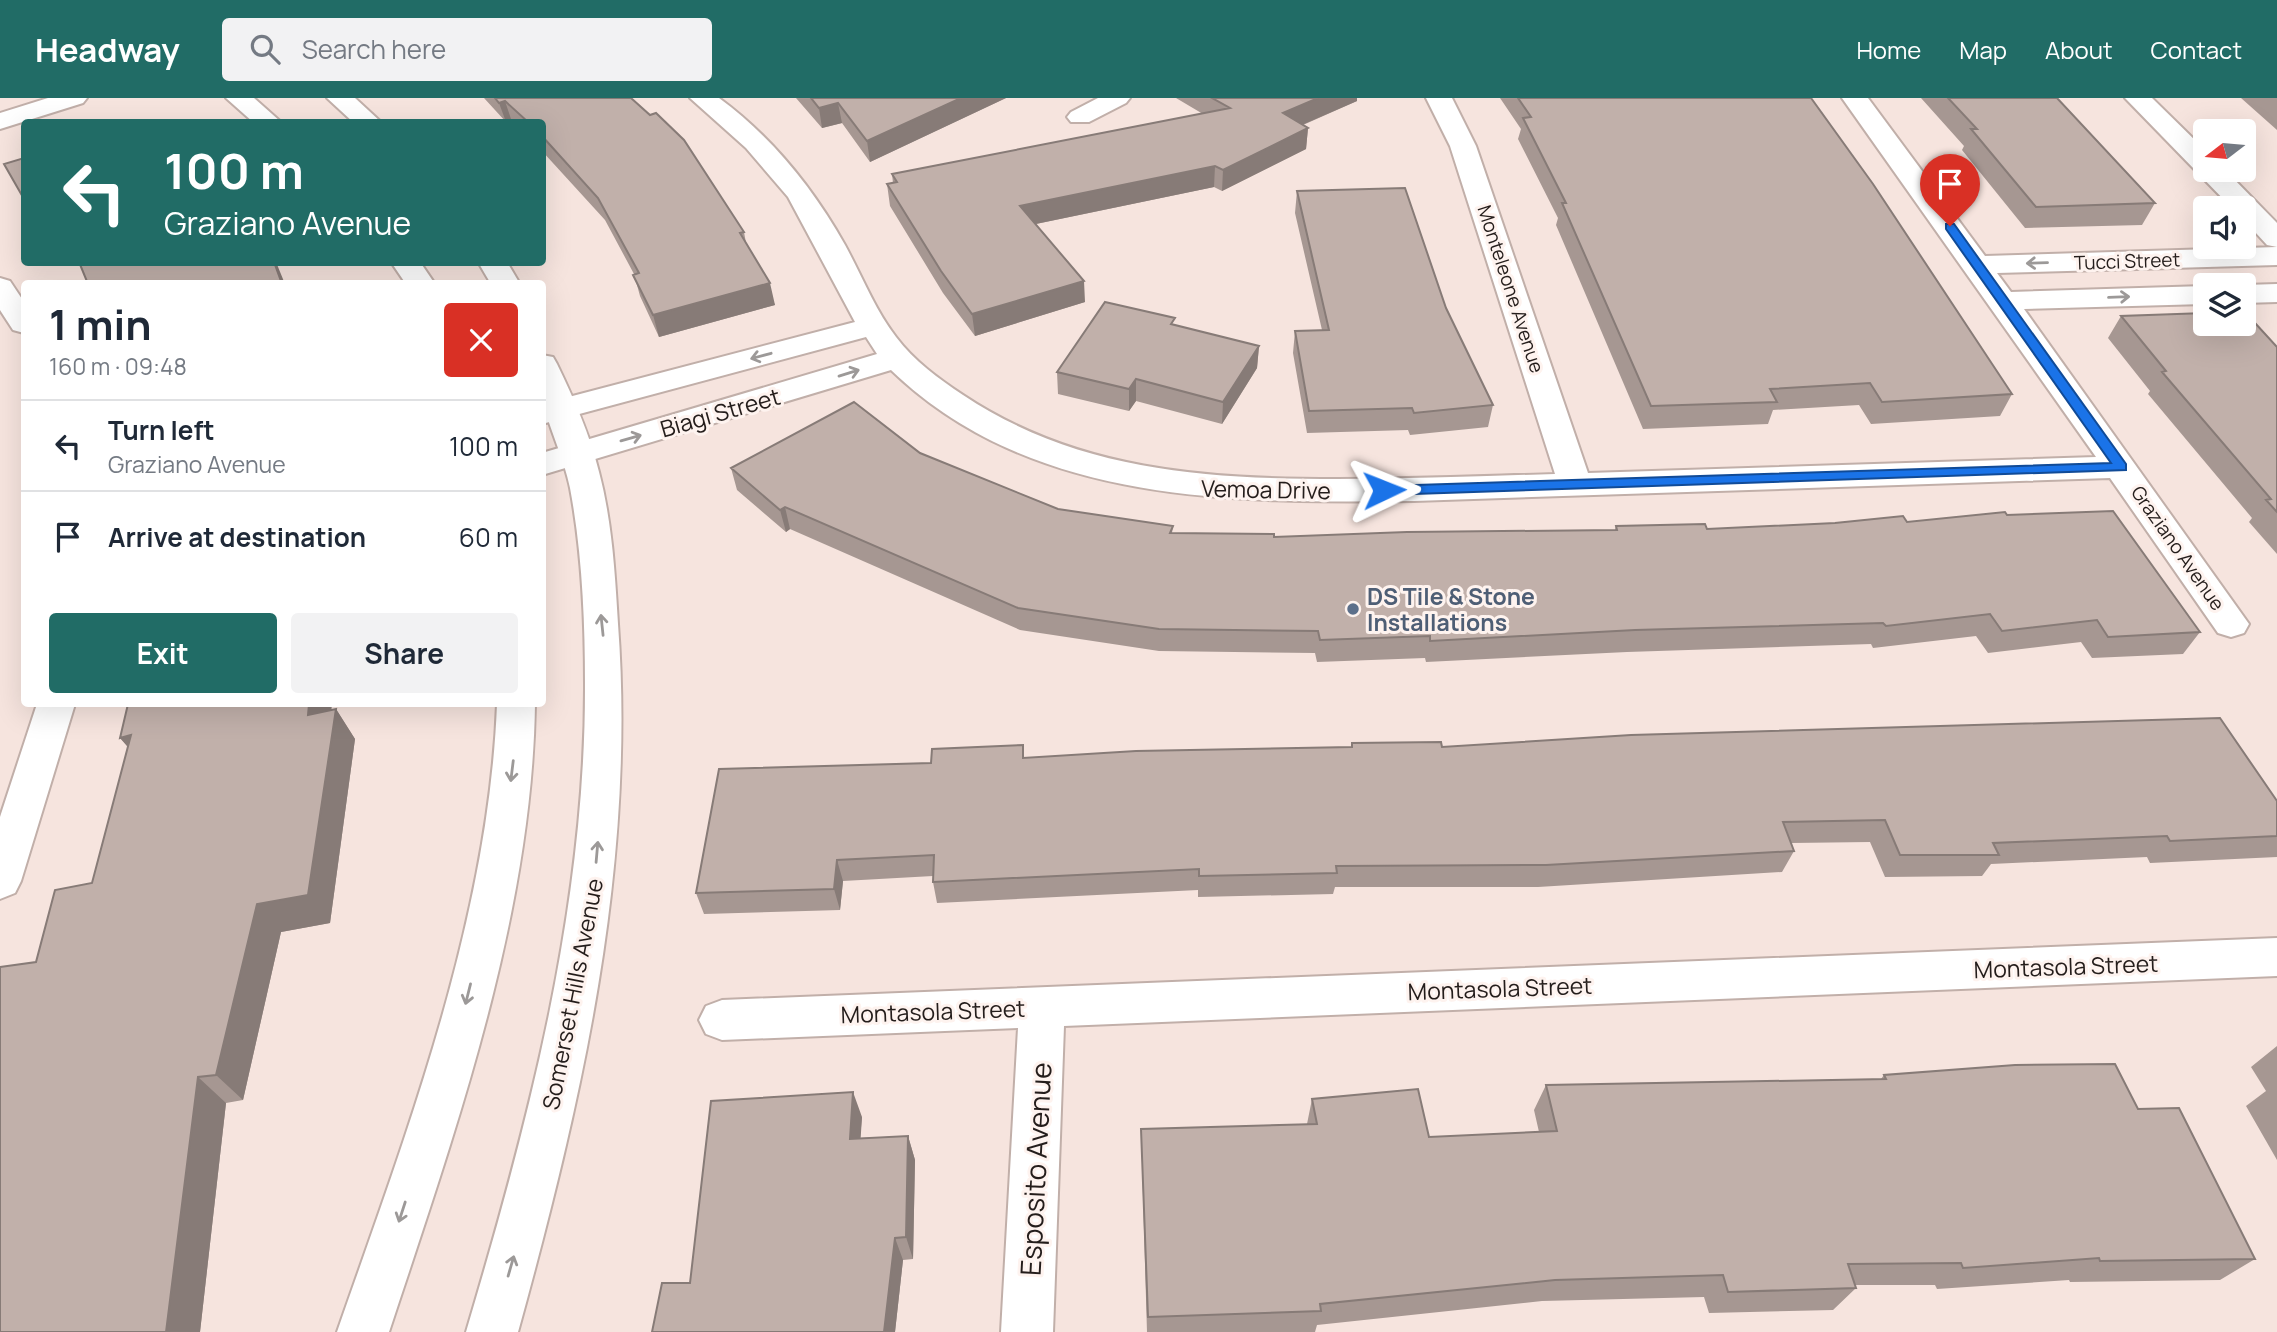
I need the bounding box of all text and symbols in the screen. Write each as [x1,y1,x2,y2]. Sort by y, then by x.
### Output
search box [222,18,712,81]
text: Headway [35,27,180,72]
icon: search [246,30,284,68]
text: Search here [302,31,446,67]
text: Home [1856,33,1921,66]
text: Map [1959,33,2007,66]
text: About [2045,33,2113,66]
text: Contact [2151,33,2242,66]
north arrow [2193,119,2256,182]
map controls [2193,119,2256,336]
text: 100 m [164,137,304,204]
icon: left [49,147,140,238]
pin [1920,154,1980,226]
icon: arrive [1931,165,1969,203]
button: sound [2193,196,2256,259]
text: Graziano Avenue [164,201,411,245]
street label: Monteleone Avenue [1472,202,1550,376]
street label: Tucci Street [2073,246,2181,276]
one-way arrow [2026,256,2049,270]
button: layers [2193,273,2256,336]
one-way arrow [2107,291,2130,304]
text: 1 min [49,295,152,353]
button: close [444,303,518,377]
text: 160 m · 09:48 [49,350,187,382]
one-way arrow [750,350,773,363]
one-way arrow [838,365,860,378]
street label: Biagi Street [656,380,784,444]
text: Turn left [108,412,215,448]
icon: left [49,427,87,465]
text: 100 m [449,428,518,464]
one-way arrow [620,430,642,443]
text: Graziano Avenue [108,448,286,480]
position arrow [1347,453,1421,527]
street label: Vemoa Drive [1201,472,1331,506]
street label: Graziano Avenue [2125,480,2231,616]
icon: arrive [49,518,87,556]
text: Arrive at destination [108,519,366,555]
text: 60 m [459,519,518,555]
place label: DS Tile & Stone Installations [1367,580,1535,638]
marker: DS Tile & Stone Installations [1345,601,1361,617]
button: Exit [49,613,277,693]
button: Share [291,613,518,693]
one-way arrow [595,615,608,637]
one-way arrow [505,760,518,782]
one-way arrow [591,842,604,864]
street label: Somerset Hills Avenue [534,876,610,1112]
street label: Montasola Street [1973,947,2159,985]
street label: Montasola Street [1407,969,1593,1007]
one-way arrow [461,982,474,1005]
street label: Montasola Street [840,992,1026,1030]
street label: Esposito Avenue [1010,1061,1060,1277]
one-way arrow [395,1201,408,1223]
one-way arrow [505,1256,518,1278]

